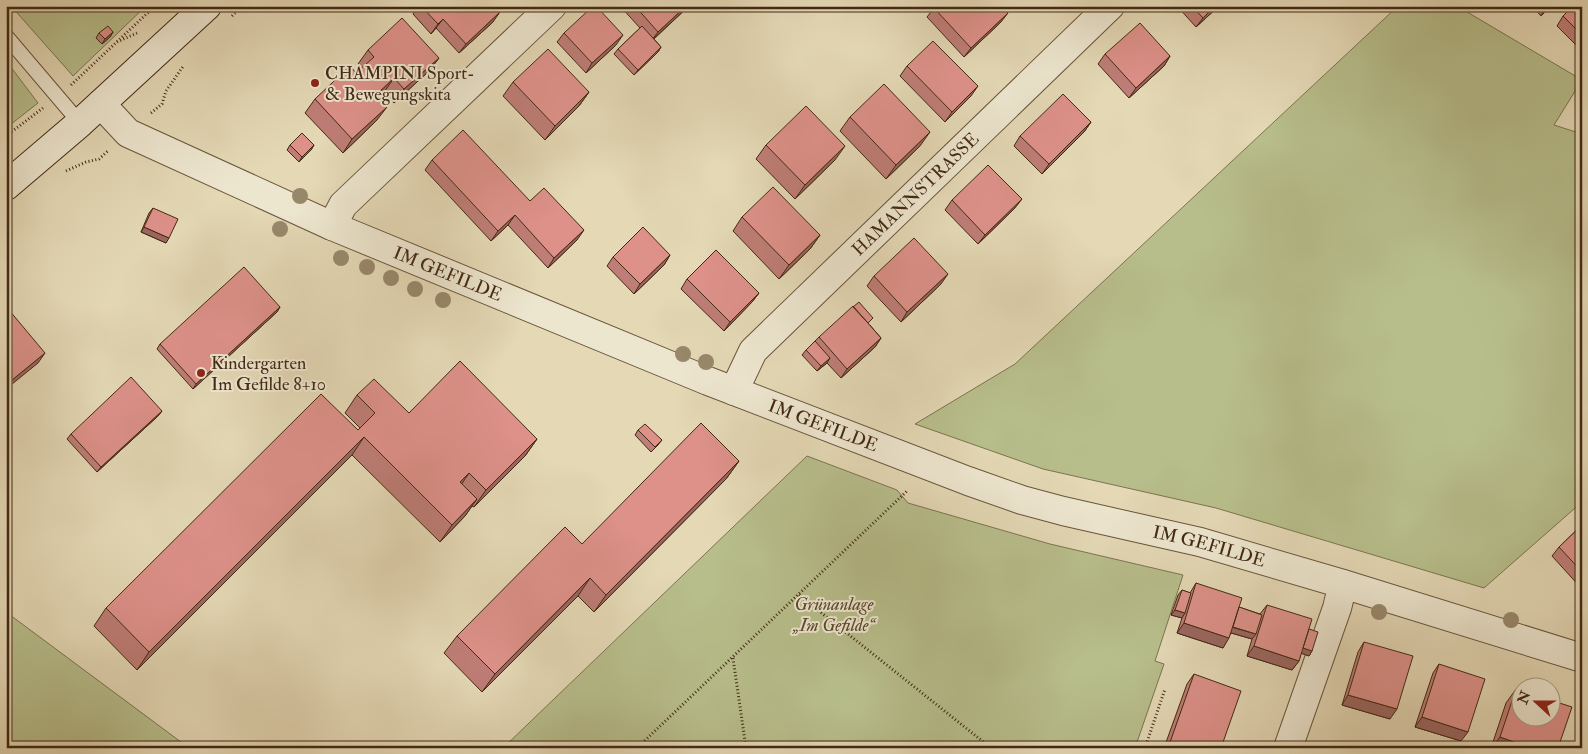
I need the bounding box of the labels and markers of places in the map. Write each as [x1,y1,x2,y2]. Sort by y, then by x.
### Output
place label: CHAMPINI Sport- & Bewegungskita [325,62,475,106]
marker: CHAMPINI Sport- & Bewegungskita [309,77,321,89]
place label: Kindergarten Im Gefilde 8+10 [211,352,326,396]
marker: Kindergarten Im Gefilde 8+10 [195,367,207,379]

